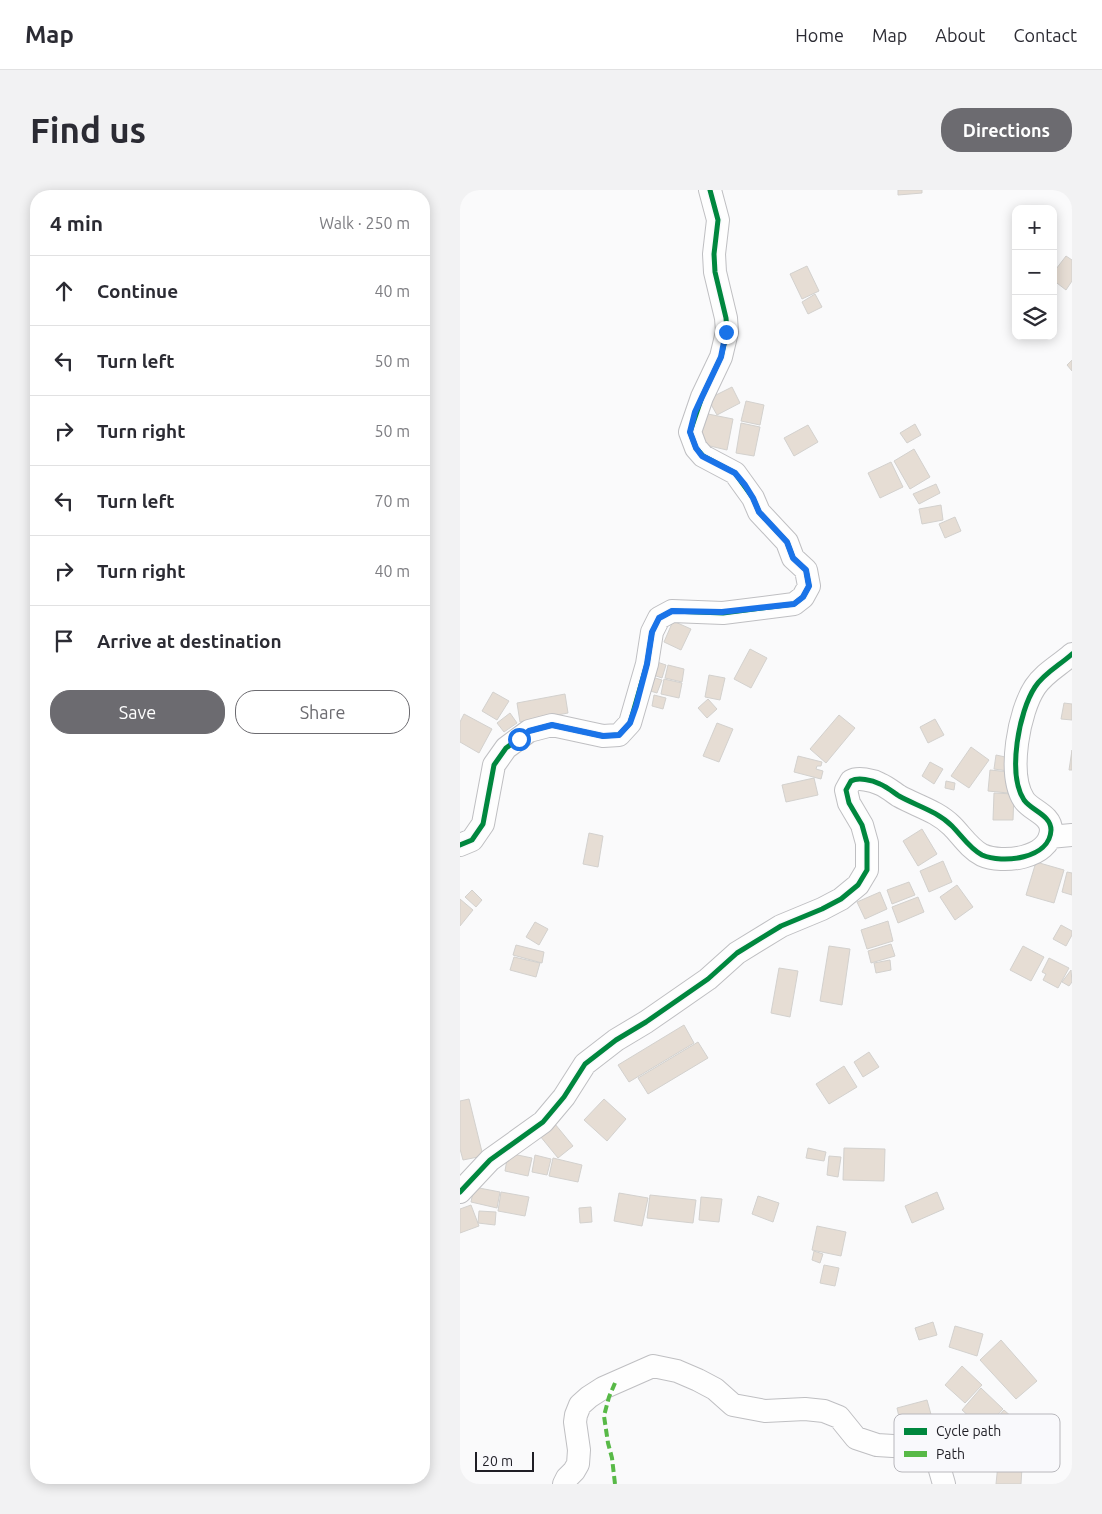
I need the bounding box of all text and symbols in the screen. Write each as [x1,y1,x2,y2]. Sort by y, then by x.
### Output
text: Map [25,21,74,48]
text: Home [795,25,844,45]
text: Map [872,25,907,45]
text: About [935,25,985,45]
text: Contact [1013,25,1077,45]
button: Directions [941,108,1072,152]
text: Find us [30,110,146,150]
map controls [1012,205,1057,340]
button: + [1012,205,1057,250]
text: 4 min [50,211,103,235]
text: Walk · 250 m [319,214,410,232]
button: − [1012,250,1057,295]
icon: ahead [50,277,78,305]
text: Continue [97,280,178,302]
text: 40 m [374,282,410,300]
button: layers [1012,295,1057,340]
route end [715,321,738,344]
icon: left [50,347,78,375]
text: Turn left [97,350,175,372]
text: 50 m [374,352,410,370]
icon: right [50,417,78,445]
text: Turn right [97,420,185,442]
text: 50 m [374,422,410,440]
icon: left [50,487,78,515]
text: Turn left [97,490,175,512]
text: 70 m [374,492,410,510]
icon: right [50,557,78,585]
text: Turn right [97,560,185,582]
text: 40 m [374,562,410,580]
icon: arrive [50,627,78,655]
text: Arrive at destination [97,630,282,652]
button: Save [50,690,225,734]
button: Share [235,690,410,734]
route start [508,728,531,751]
legend [894,1414,1060,1472]
text: Cycle path [936,1423,1001,1439]
text: Path [936,1446,965,1462]
scale bar [475,1449,534,1472]
text: 20 m [482,1453,513,1469]

